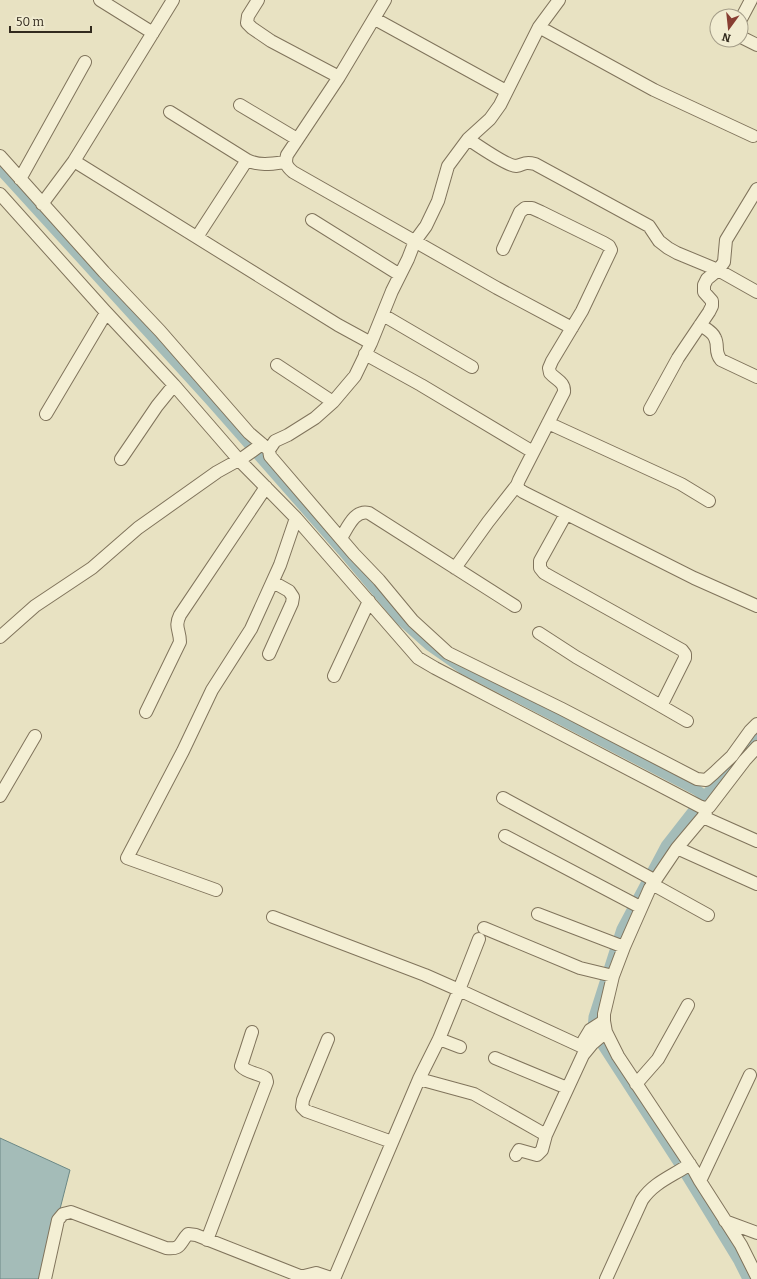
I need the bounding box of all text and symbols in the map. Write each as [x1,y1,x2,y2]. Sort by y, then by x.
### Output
scale bar [10,8,91,34]
north arrow [709,8,749,48]
text: 50 m [16,15,45,29]
text: N [720,30,732,45]

